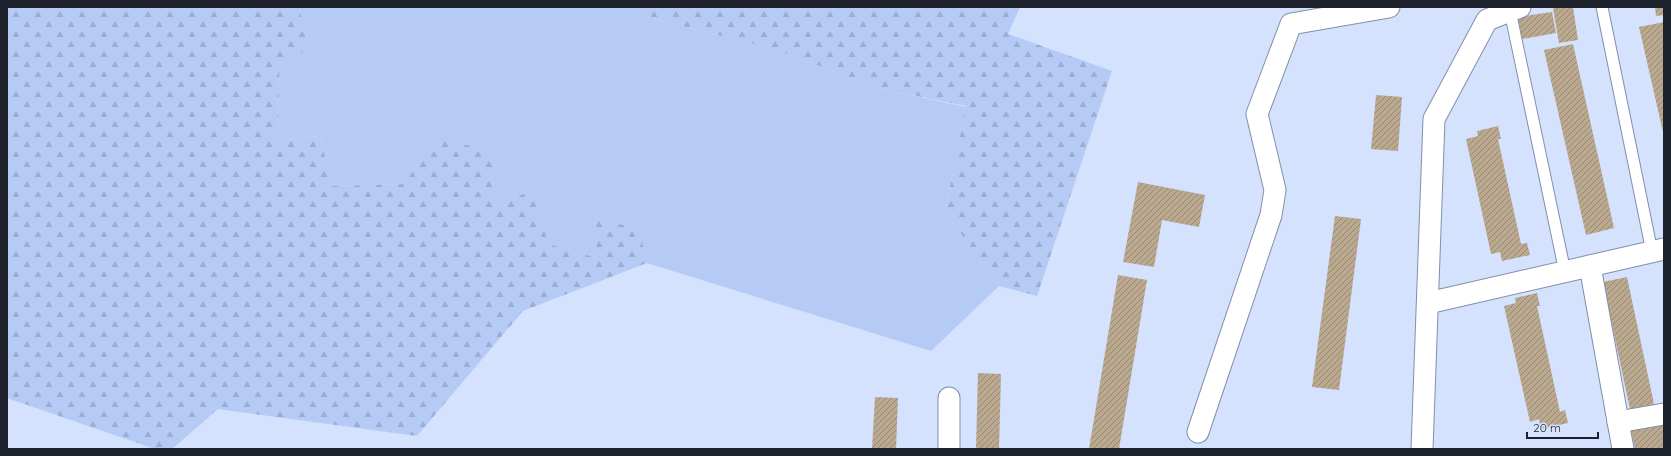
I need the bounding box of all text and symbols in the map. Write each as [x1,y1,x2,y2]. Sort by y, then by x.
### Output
scale bar [1527,414,1598,440]
text: 20 m [1533,420,1561,435]

